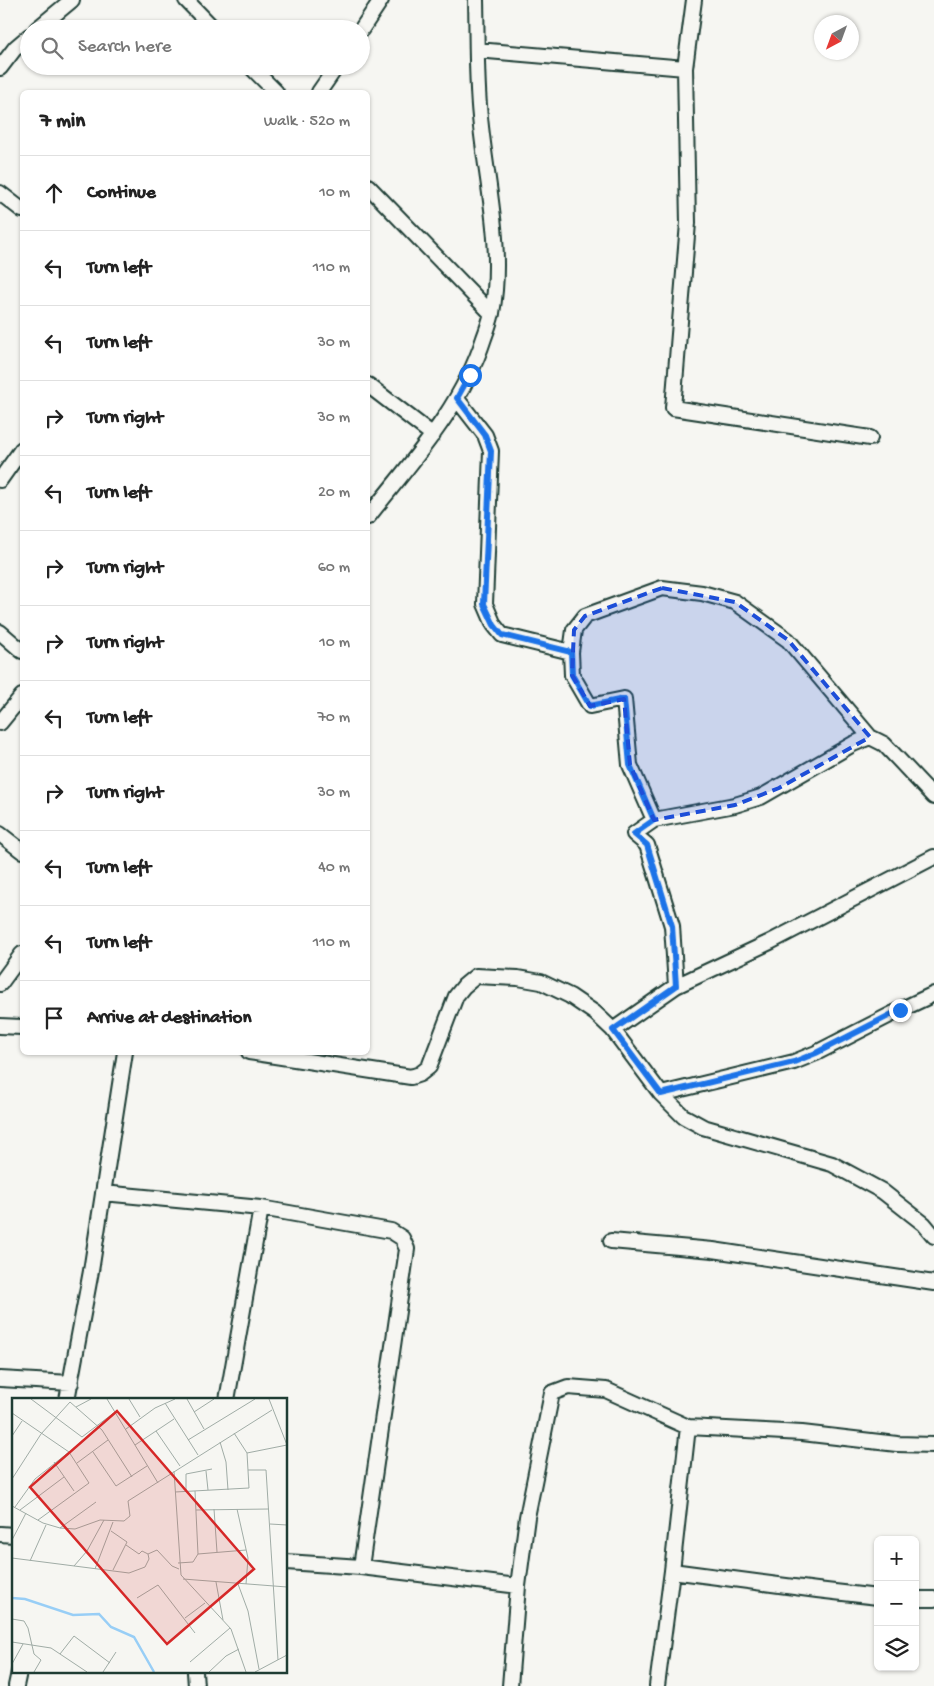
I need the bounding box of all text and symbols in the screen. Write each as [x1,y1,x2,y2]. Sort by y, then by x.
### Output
north arrow [814,15,859,60]
search box [20,20,370,75]
icon: search [38,34,66,62]
text: Search here [78,36,172,59]
text: 7 min [40,110,85,135]
text: Walk · 520 m [264,113,350,132]
icon: ahead [40,179,68,207]
text: Continue [87,182,156,205]
text: 10 m [319,184,350,203]
icon: left [40,254,68,282]
text: Turn left [87,257,151,280]
text: 110 m [313,259,350,278]
icon: left [40,329,68,357]
text: Turn left [87,332,151,355]
text: 30 m [317,334,350,353]
route start [459,364,482,387]
icon: right [40,404,68,432]
text: Turn right [87,407,163,430]
text: 30 m [317,409,350,428]
icon: left [40,479,68,507]
text: Turn left [87,482,151,505]
text: 20 m [318,484,350,503]
icon: right [40,554,68,582]
text: Turn right [87,557,163,580]
text: 60 m [318,559,350,578]
icon: right [40,629,68,657]
text: Turn right [87,632,163,655]
text: 10 m [319,634,350,653]
icon: left [40,704,68,732]
text: Turn left [87,707,151,730]
text: 70 m [317,709,350,728]
icon: right [40,779,68,807]
text: Turn right [87,782,163,805]
text: 30 m [317,784,350,803]
icon: left [40,854,68,882]
text: Turn left [87,857,151,880]
text: 40 m [318,859,350,878]
icon: left [40,929,68,957]
text: Turn left [87,932,151,955]
text: 110 m [313,934,350,953]
route end [889,999,912,1022]
icon: arrive [40,1004,68,1032]
text: Arrive at destination [87,1007,251,1030]
inset map [12,1398,288,1674]
map controls [874,1536,919,1671]
button: + [874,1536,919,1581]
button: − [874,1581,919,1626]
button: layers [874,1626,919,1671]

